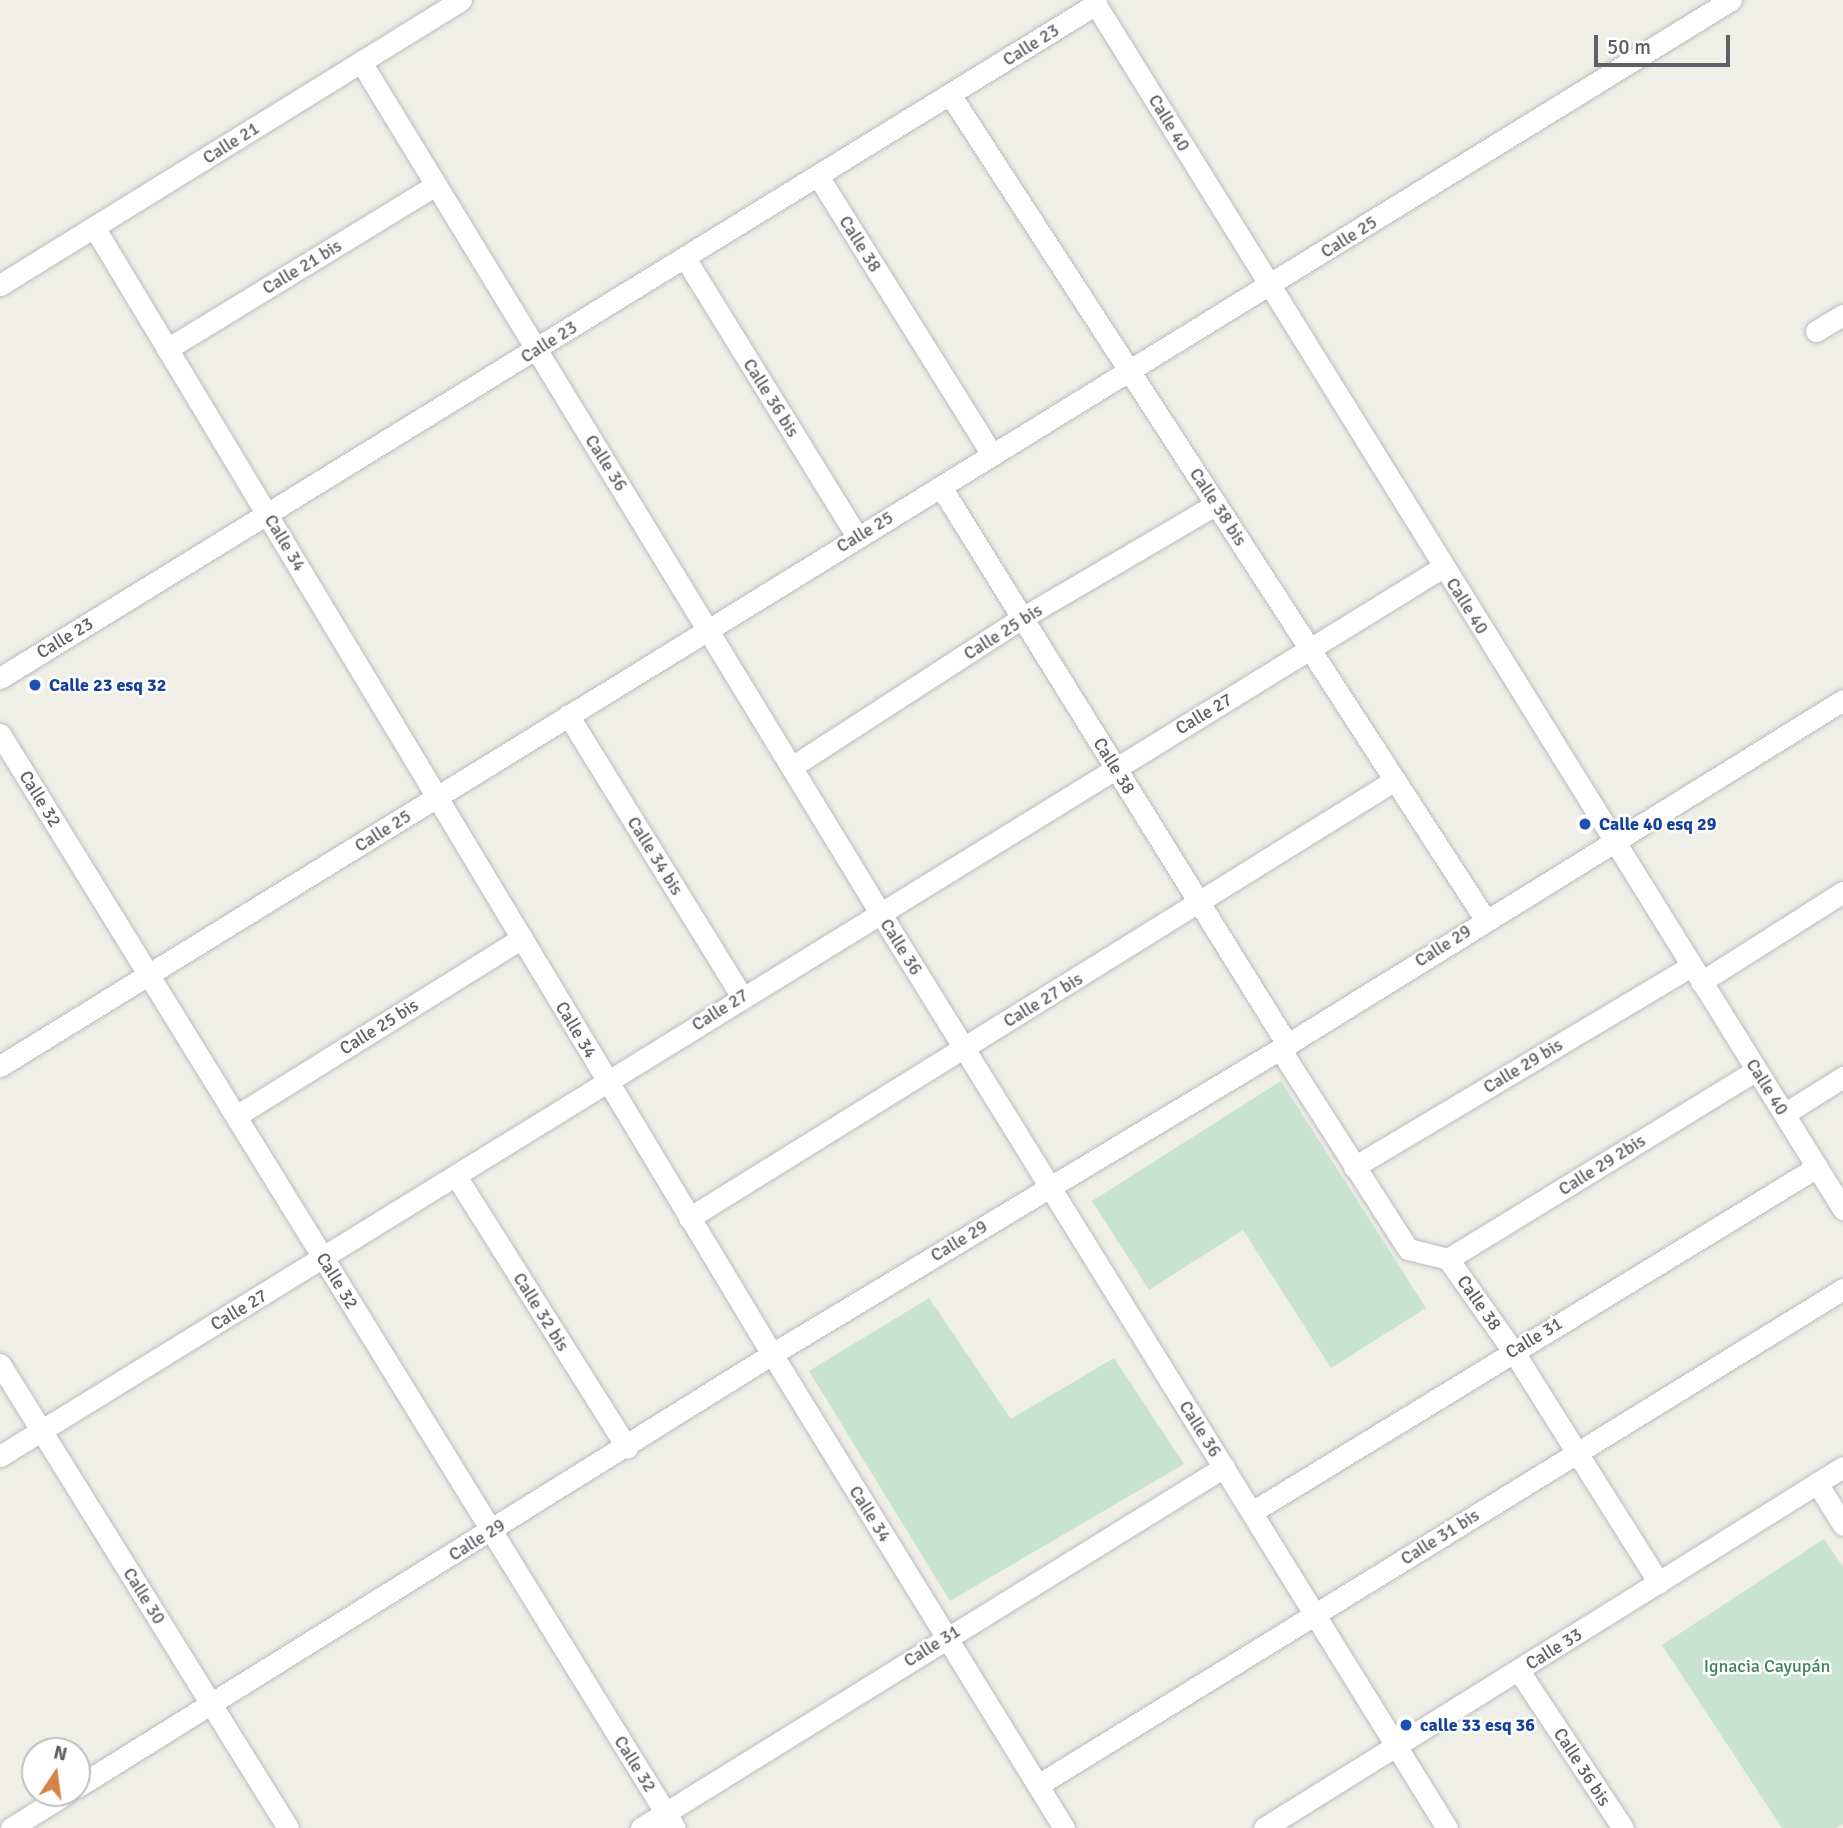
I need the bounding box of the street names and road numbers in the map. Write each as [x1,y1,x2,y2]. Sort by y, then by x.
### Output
street label: Calle 23 [999,19,1063,71]
street label: Calle 40 [1144,91,1194,155]
street label: Calle 21 [199,117,263,169]
street label: Calle 25 [1317,211,1381,263]
street label: Calle 38 [834,212,886,276]
street label: Calle 21 bis [258,235,346,299]
street label: Calle 23 [517,316,581,368]
street label: Calle 36 bis [738,355,804,441]
street label: Calle 36 [580,431,632,495]
street label: Calle 38 bis [1185,464,1251,550]
street label: Calle 25 [833,507,897,557]
street label: Calle 34 [260,511,310,575]
street label: Calle 40 [1441,574,1493,638]
street label: Calle 25 bis [960,599,1046,665]
street label: Calle 23 [33,613,97,663]
street label: Calle 27 [1172,689,1236,739]
street label: Calle 38 [1088,734,1140,798]
street label: Calle 32 [14,767,66,831]
street label: Calle 25 [351,805,415,857]
street label: Calle 34 bis [622,813,688,899]
street label: Calle 36 [875,915,927,979]
street label: Calle 29 [1411,920,1475,972]
street label: Calle 27 bis [999,968,1087,1032]
street label: Calle 27 [688,984,752,1036]
street label: Calle 25 bis [336,994,422,1060]
street label: Calle 34 [551,998,601,1062]
street label: Calle 29 bis [1479,1034,1567,1098]
street label: Calle 40 [1741,1055,1793,1119]
street label: Calle 29 2bis [1555,1130,1649,1200]
street label: Calle 29 [927,1216,991,1266]
street label: Calle 32 [311,1249,363,1313]
street label: Calle 32 bis [508,1269,574,1355]
street label: Calle 38 [1452,1271,1506,1335]
street label: Calle 27 [207,1285,271,1335]
street label: Calle 31 [1502,1313,1566,1363]
street label: Calle 36 [1174,1397,1226,1461]
street label: Calle 34 [844,1482,896,1546]
street label: Calle 31 bis [1397,1504,1483,1570]
street label: Calle 29 [445,1514,509,1566]
street label: Calle 30 [118,1564,170,1628]
street label: Calle 31 [900,1620,964,1672]
street label: Calle 33 [1522,1623,1586,1675]
street label: Calle 36 bis [1549,1724,1615,1810]
street label: Calle 32 [609,1732,661,1796]

